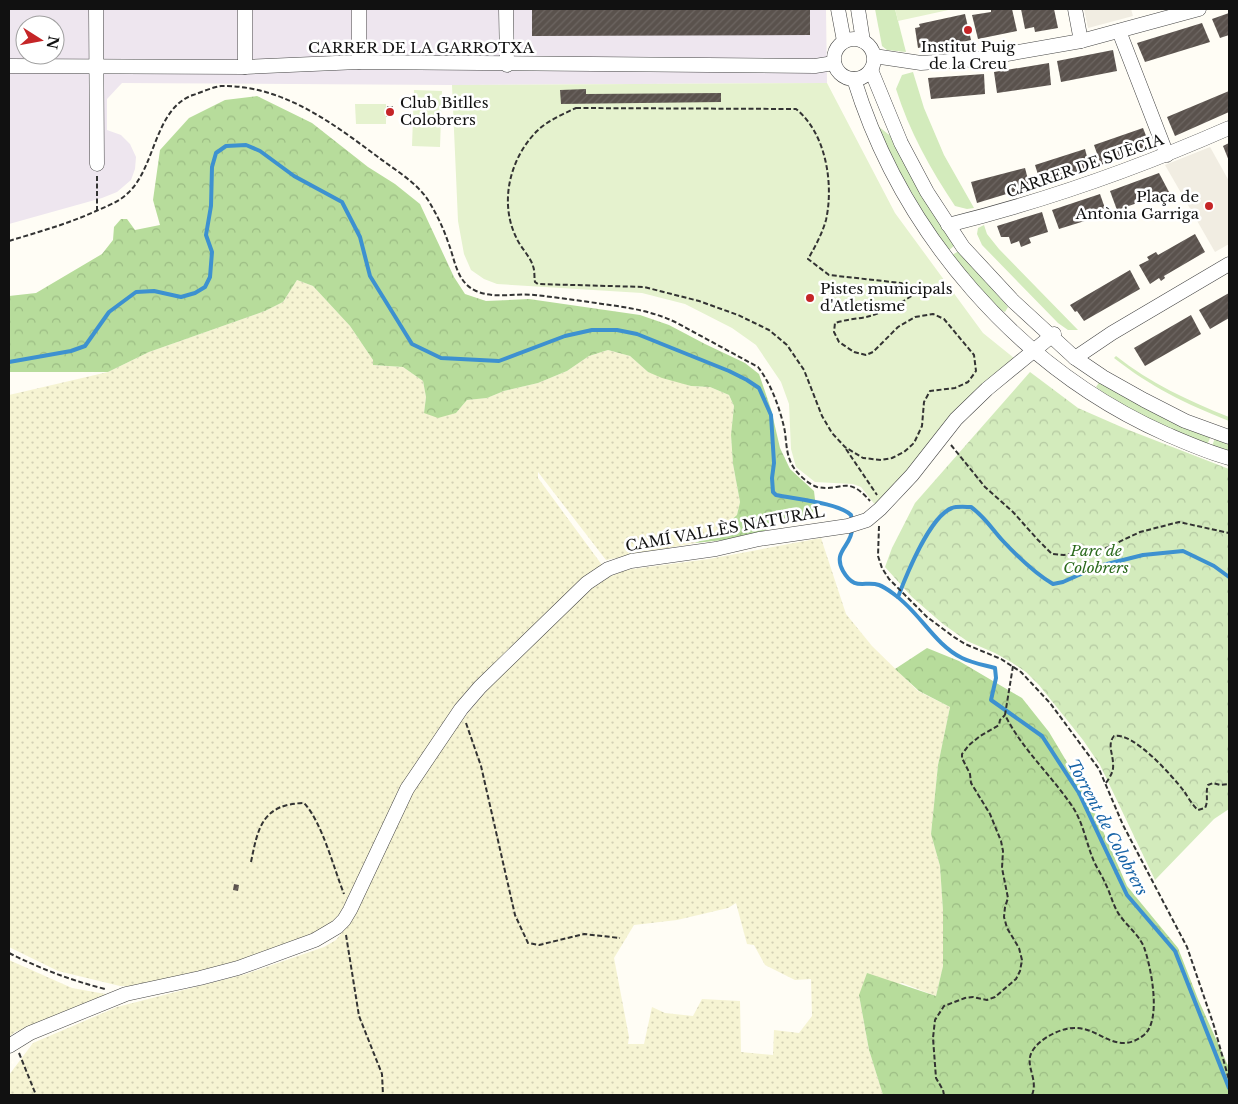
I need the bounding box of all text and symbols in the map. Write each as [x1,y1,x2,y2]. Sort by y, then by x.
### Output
north arrow [15,15,65,65]
marker: Institut Puig de la Creu [962,24,974,36]
text: N [43,34,63,51]
place label: Institut Puig de la Creu [921,37,1016,73]
street label: CARRER DE LA GARROTXA [308,38,534,57]
place label: Club Bitlles Colobrers [400,93,489,129]
marker: Club Bitlles Colobrers [384,106,396,118]
street label: CARRER DE SUÈCIA [1004,129,1166,201]
place label: Plaça de Antònia Garriga [1075,187,1200,223]
marker: Plaça de Antònia Garriga [1203,200,1215,212]
place label: Pistes municipals d'Atletisme [820,279,953,315]
marker: Pistes municipals d'Atletisme [804,292,816,304]
street label: CAMÍ VALLÈS NATURAL [624,502,826,555]
park label: Parc de Colobrers [1063,541,1129,577]
water label: Torrent de Colobrers [1063,755,1153,899]

